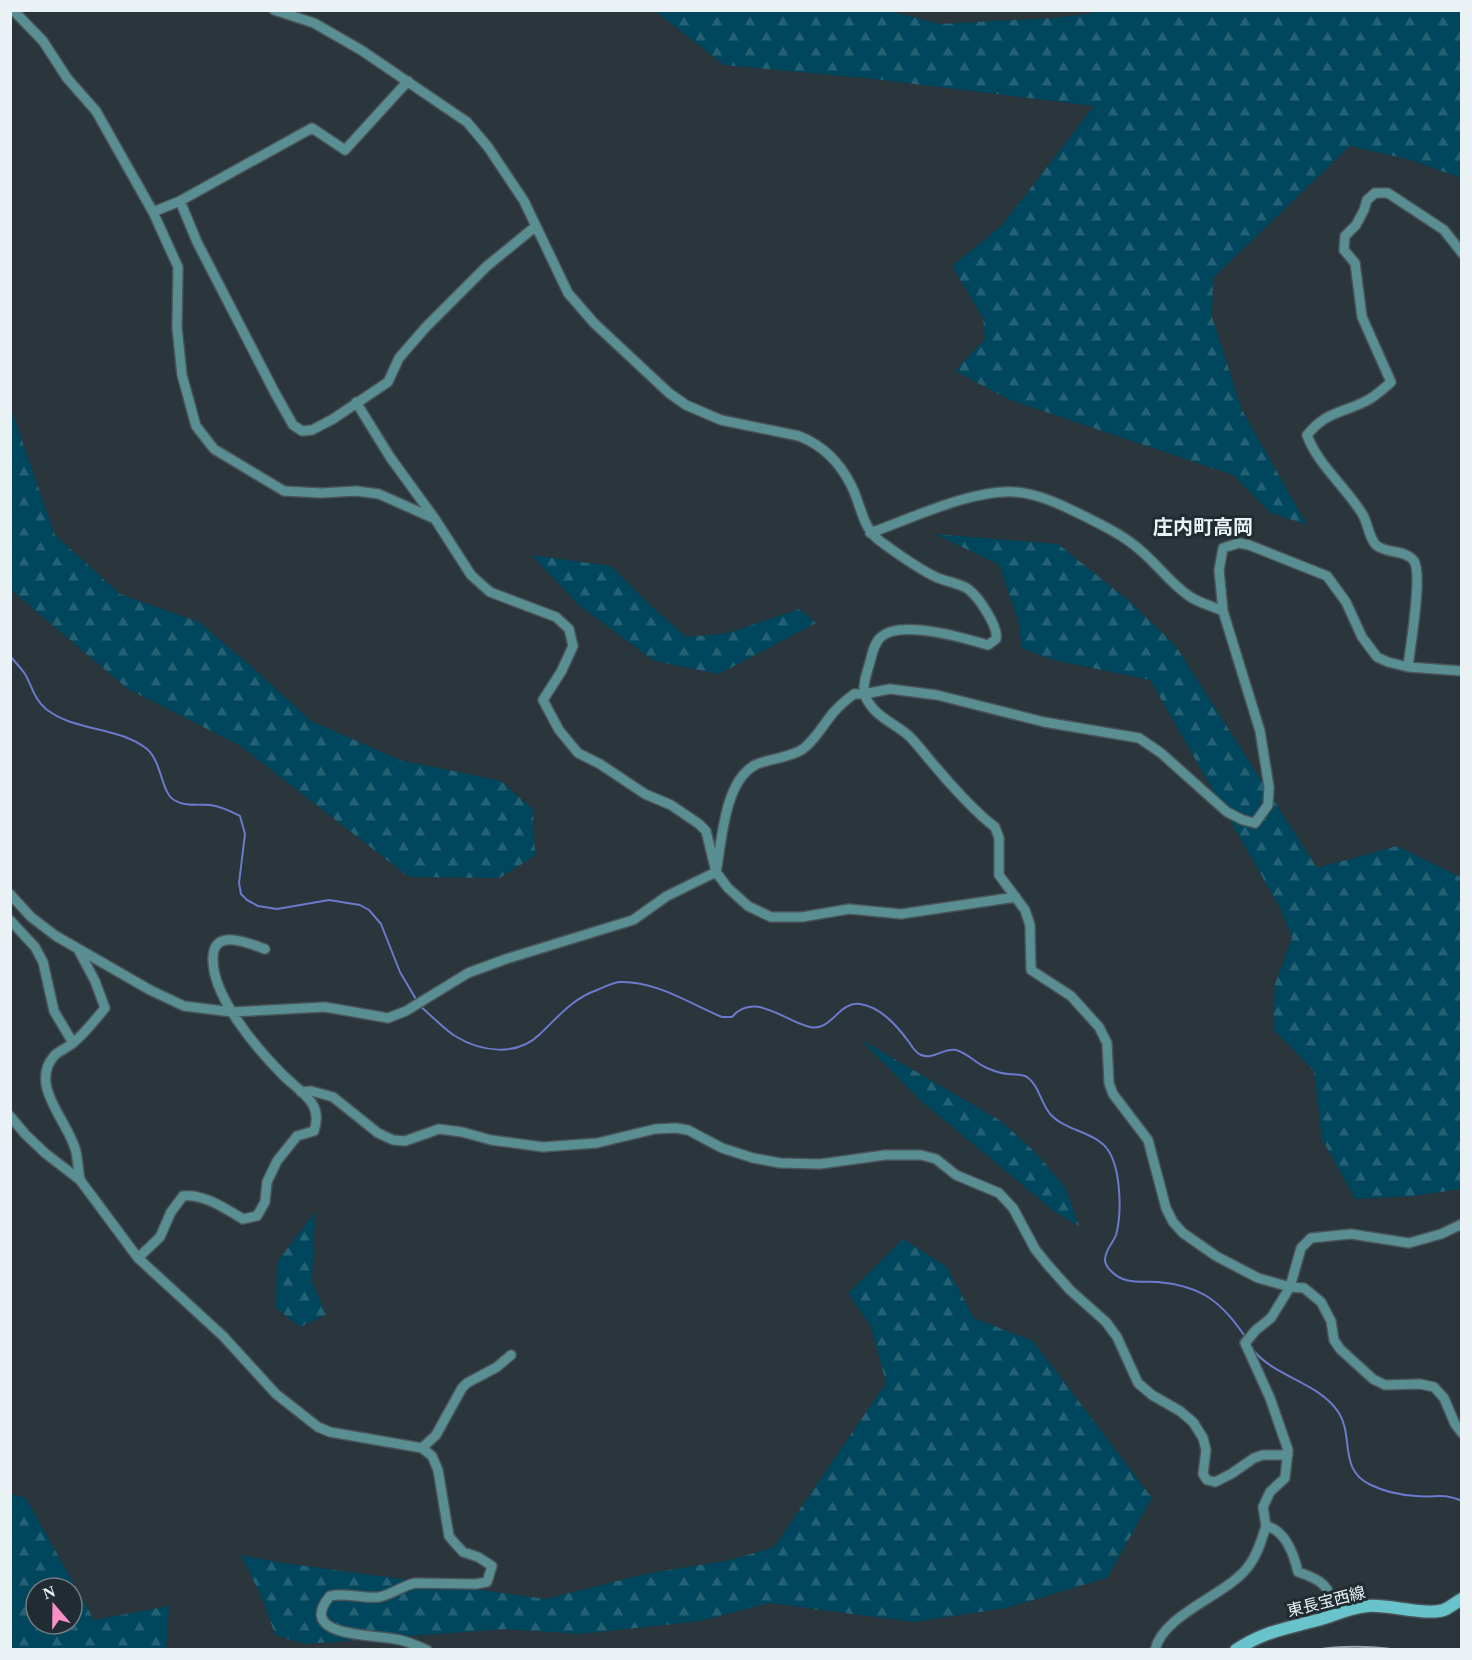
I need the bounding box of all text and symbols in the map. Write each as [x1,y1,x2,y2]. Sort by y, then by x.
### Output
district label: 庄内町高岡 [1153,516,1253,538]
north arrow [24,1576,84,1636]
text: N [41,1582,58,1602]
street label: 東長宝西線 [1285,1584,1367,1619]

